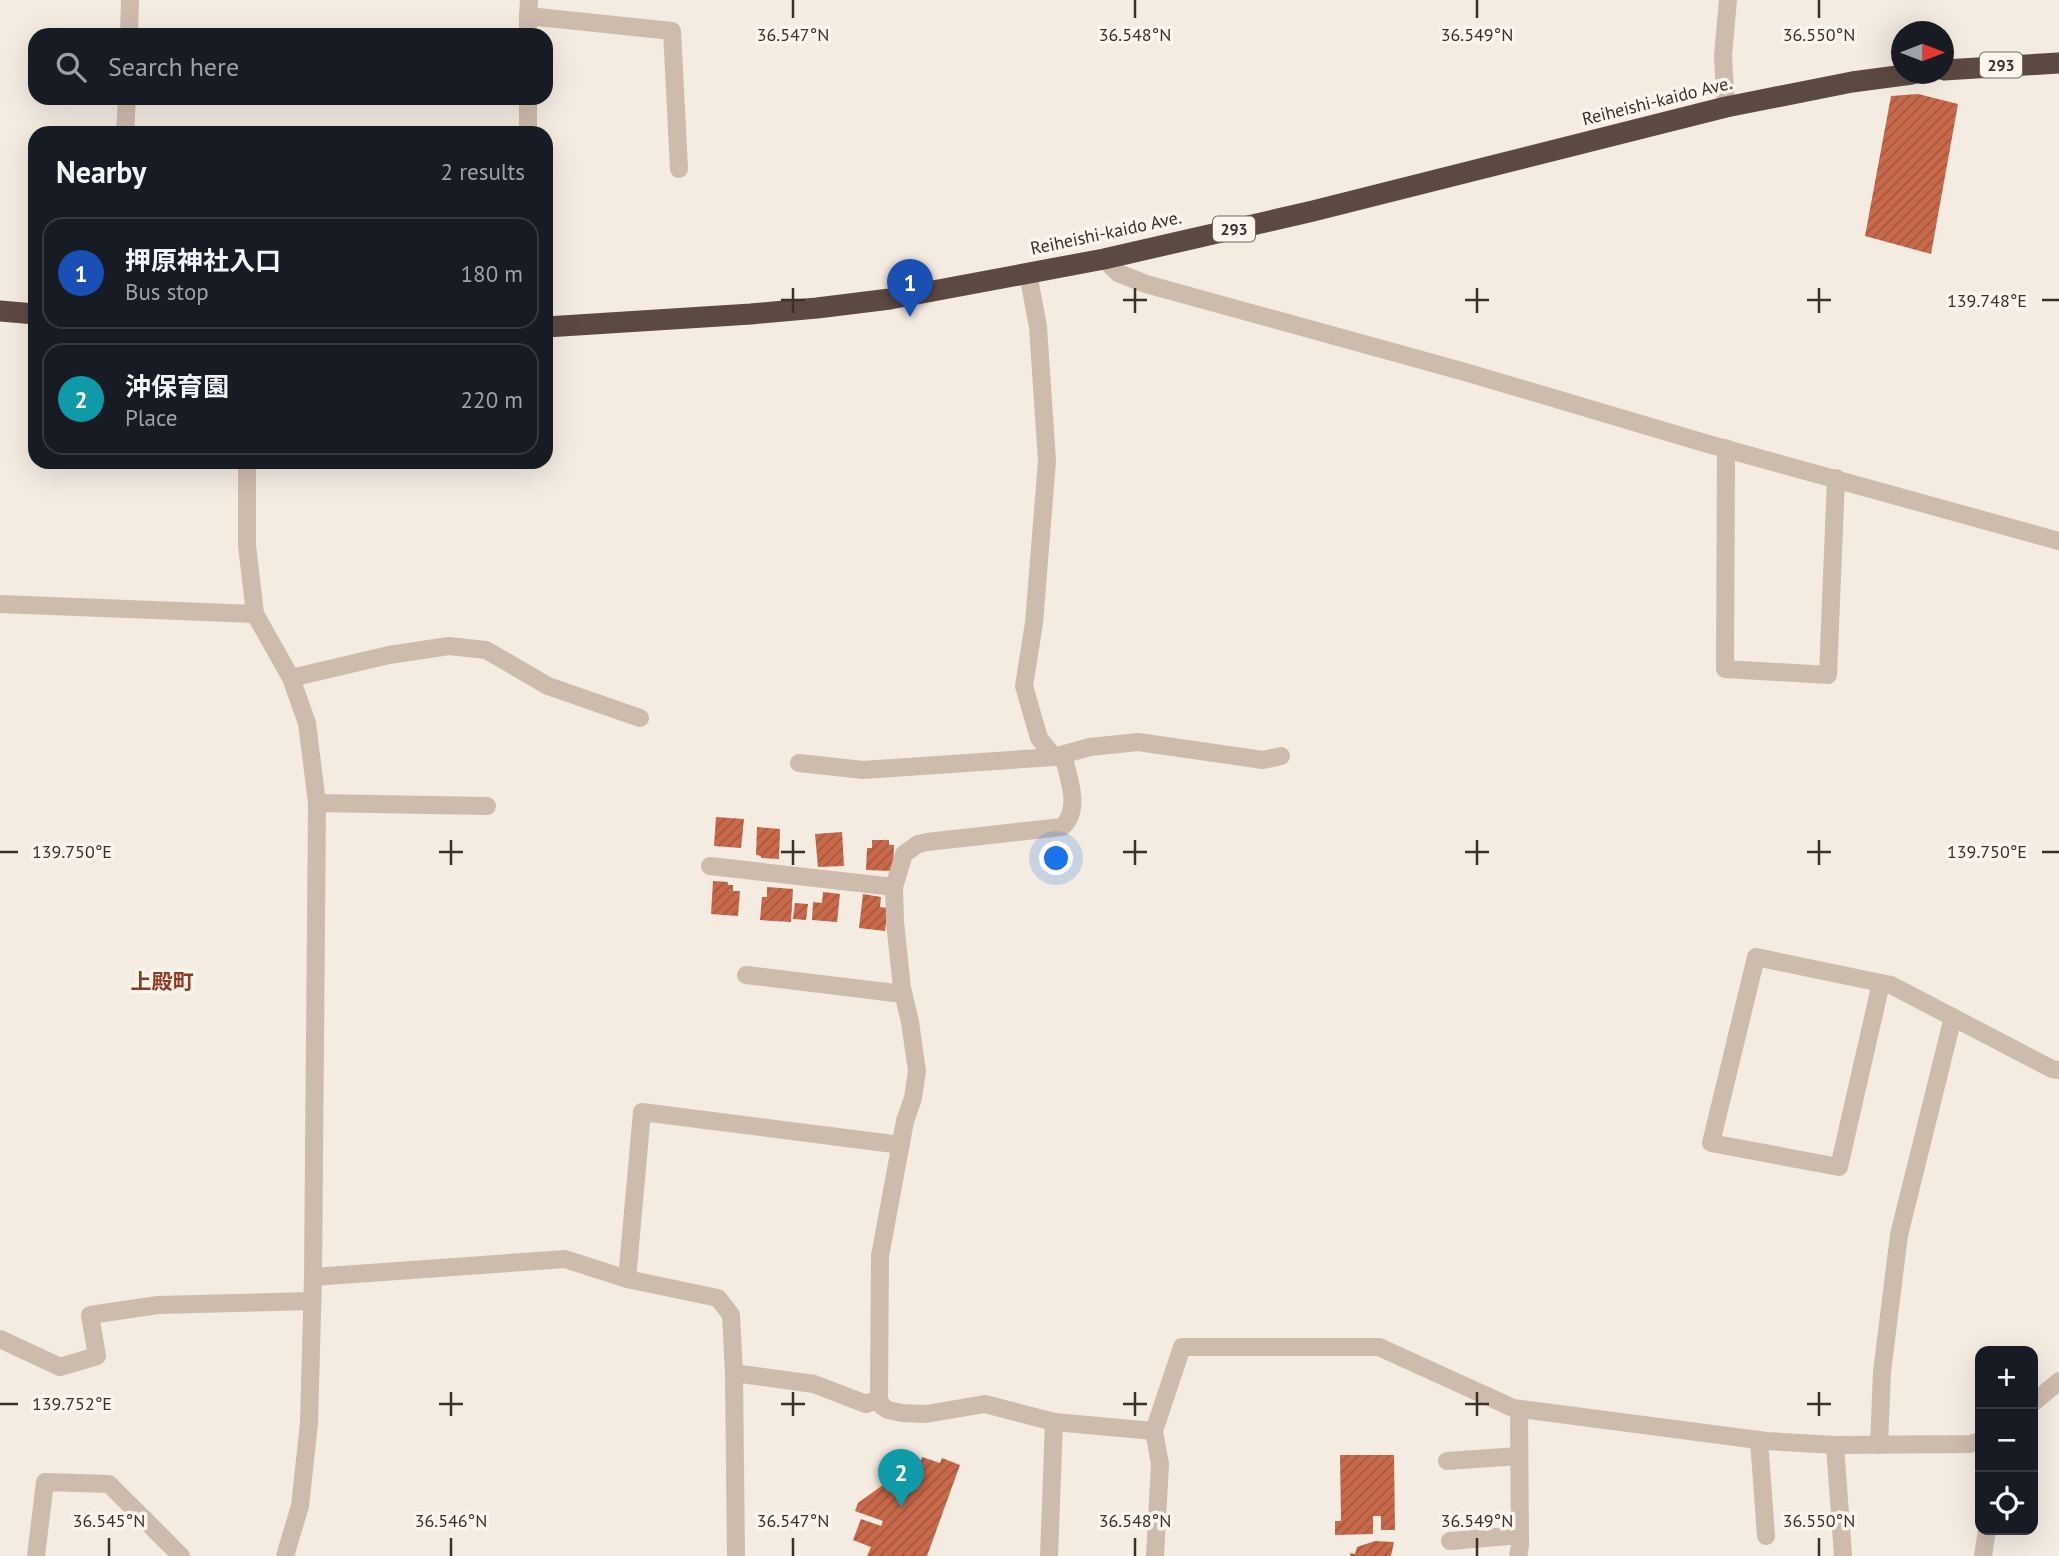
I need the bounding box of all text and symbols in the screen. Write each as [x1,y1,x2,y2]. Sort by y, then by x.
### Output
north arrow [1891,21,1954,84]
text: 36.547°N [757,23,829,46]
text: 36.548°N [1099,23,1171,46]
text: 36.549°N [1441,23,1513,46]
text: 36.550°N [1783,23,1855,46]
search box [28,28,553,105]
icon: search [52,48,90,86]
text: Search here [108,50,239,83]
road number: 293 [1980,53,2022,78]
street label: Reiheishi-kaido Ave. [1580,71,1734,130]
text: Nearby [56,152,146,191]
text: 2 results [441,157,525,186]
street label: Reiheishi-kaido Ave. [1028,205,1183,260]
road number: 293 [1213,216,1255,242]
text: 押原神社入口 [125,244,281,277]
text: 1 [74,259,88,288]
text: 180 m [461,259,523,288]
pin: 1 [887,259,933,317]
text: Bus stop [125,277,209,306]
text: 139.748°E [1947,289,2027,312]
text: 沖保育園 [125,370,229,403]
text: 2 [74,385,88,414]
text: 220 m [461,385,523,414]
text: Place [125,403,178,432]
text: 139.750°E [32,840,112,863]
text: 139.750°E [1947,840,2027,863]
your location [1039,841,1073,875]
district label: 上殿町 [131,968,194,995]
map controls [1975,1346,2038,1535]
button: + [1975,1346,2038,1409]
text: 139.752°E [32,1392,112,1415]
button: − [1975,1409,2038,1472]
pin: 2 [878,1449,924,1507]
button: locate [1975,1472,2038,1535]
text: 36.545°N [73,1509,145,1532]
text: 36.546°N [415,1509,487,1532]
text: 36.547°N [757,1509,829,1532]
text: 36.548°N [1099,1509,1171,1532]
text: 36.549°N [1441,1509,1513,1532]
text: 36.550°N [1783,1509,1855,1532]

